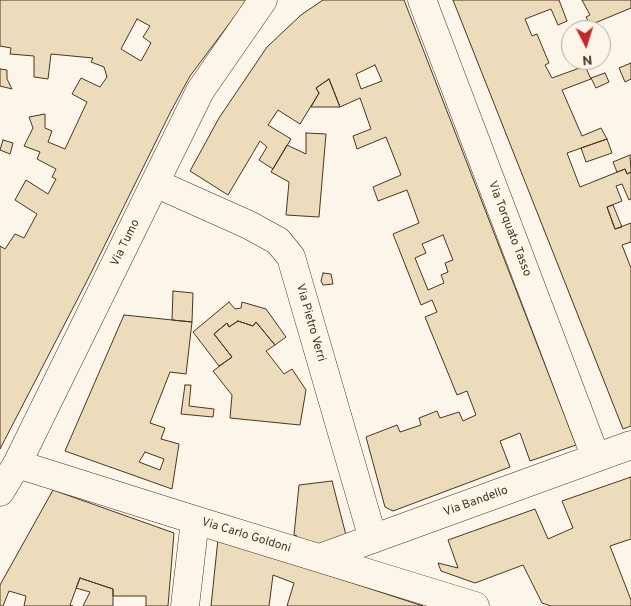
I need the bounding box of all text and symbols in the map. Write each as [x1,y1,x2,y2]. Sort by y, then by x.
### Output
north arrow [561,20,611,70]
text: N [582,51,593,68]
street label: Via Torquato Tasso [484,179,534,279]
street label: Via Tumo [108,217,144,269]
street label: Via Pietro Verri [292,282,328,364]
street label: Via Bandello [442,484,510,520]
street label: Via Carlo Goldoni [200,516,292,556]

